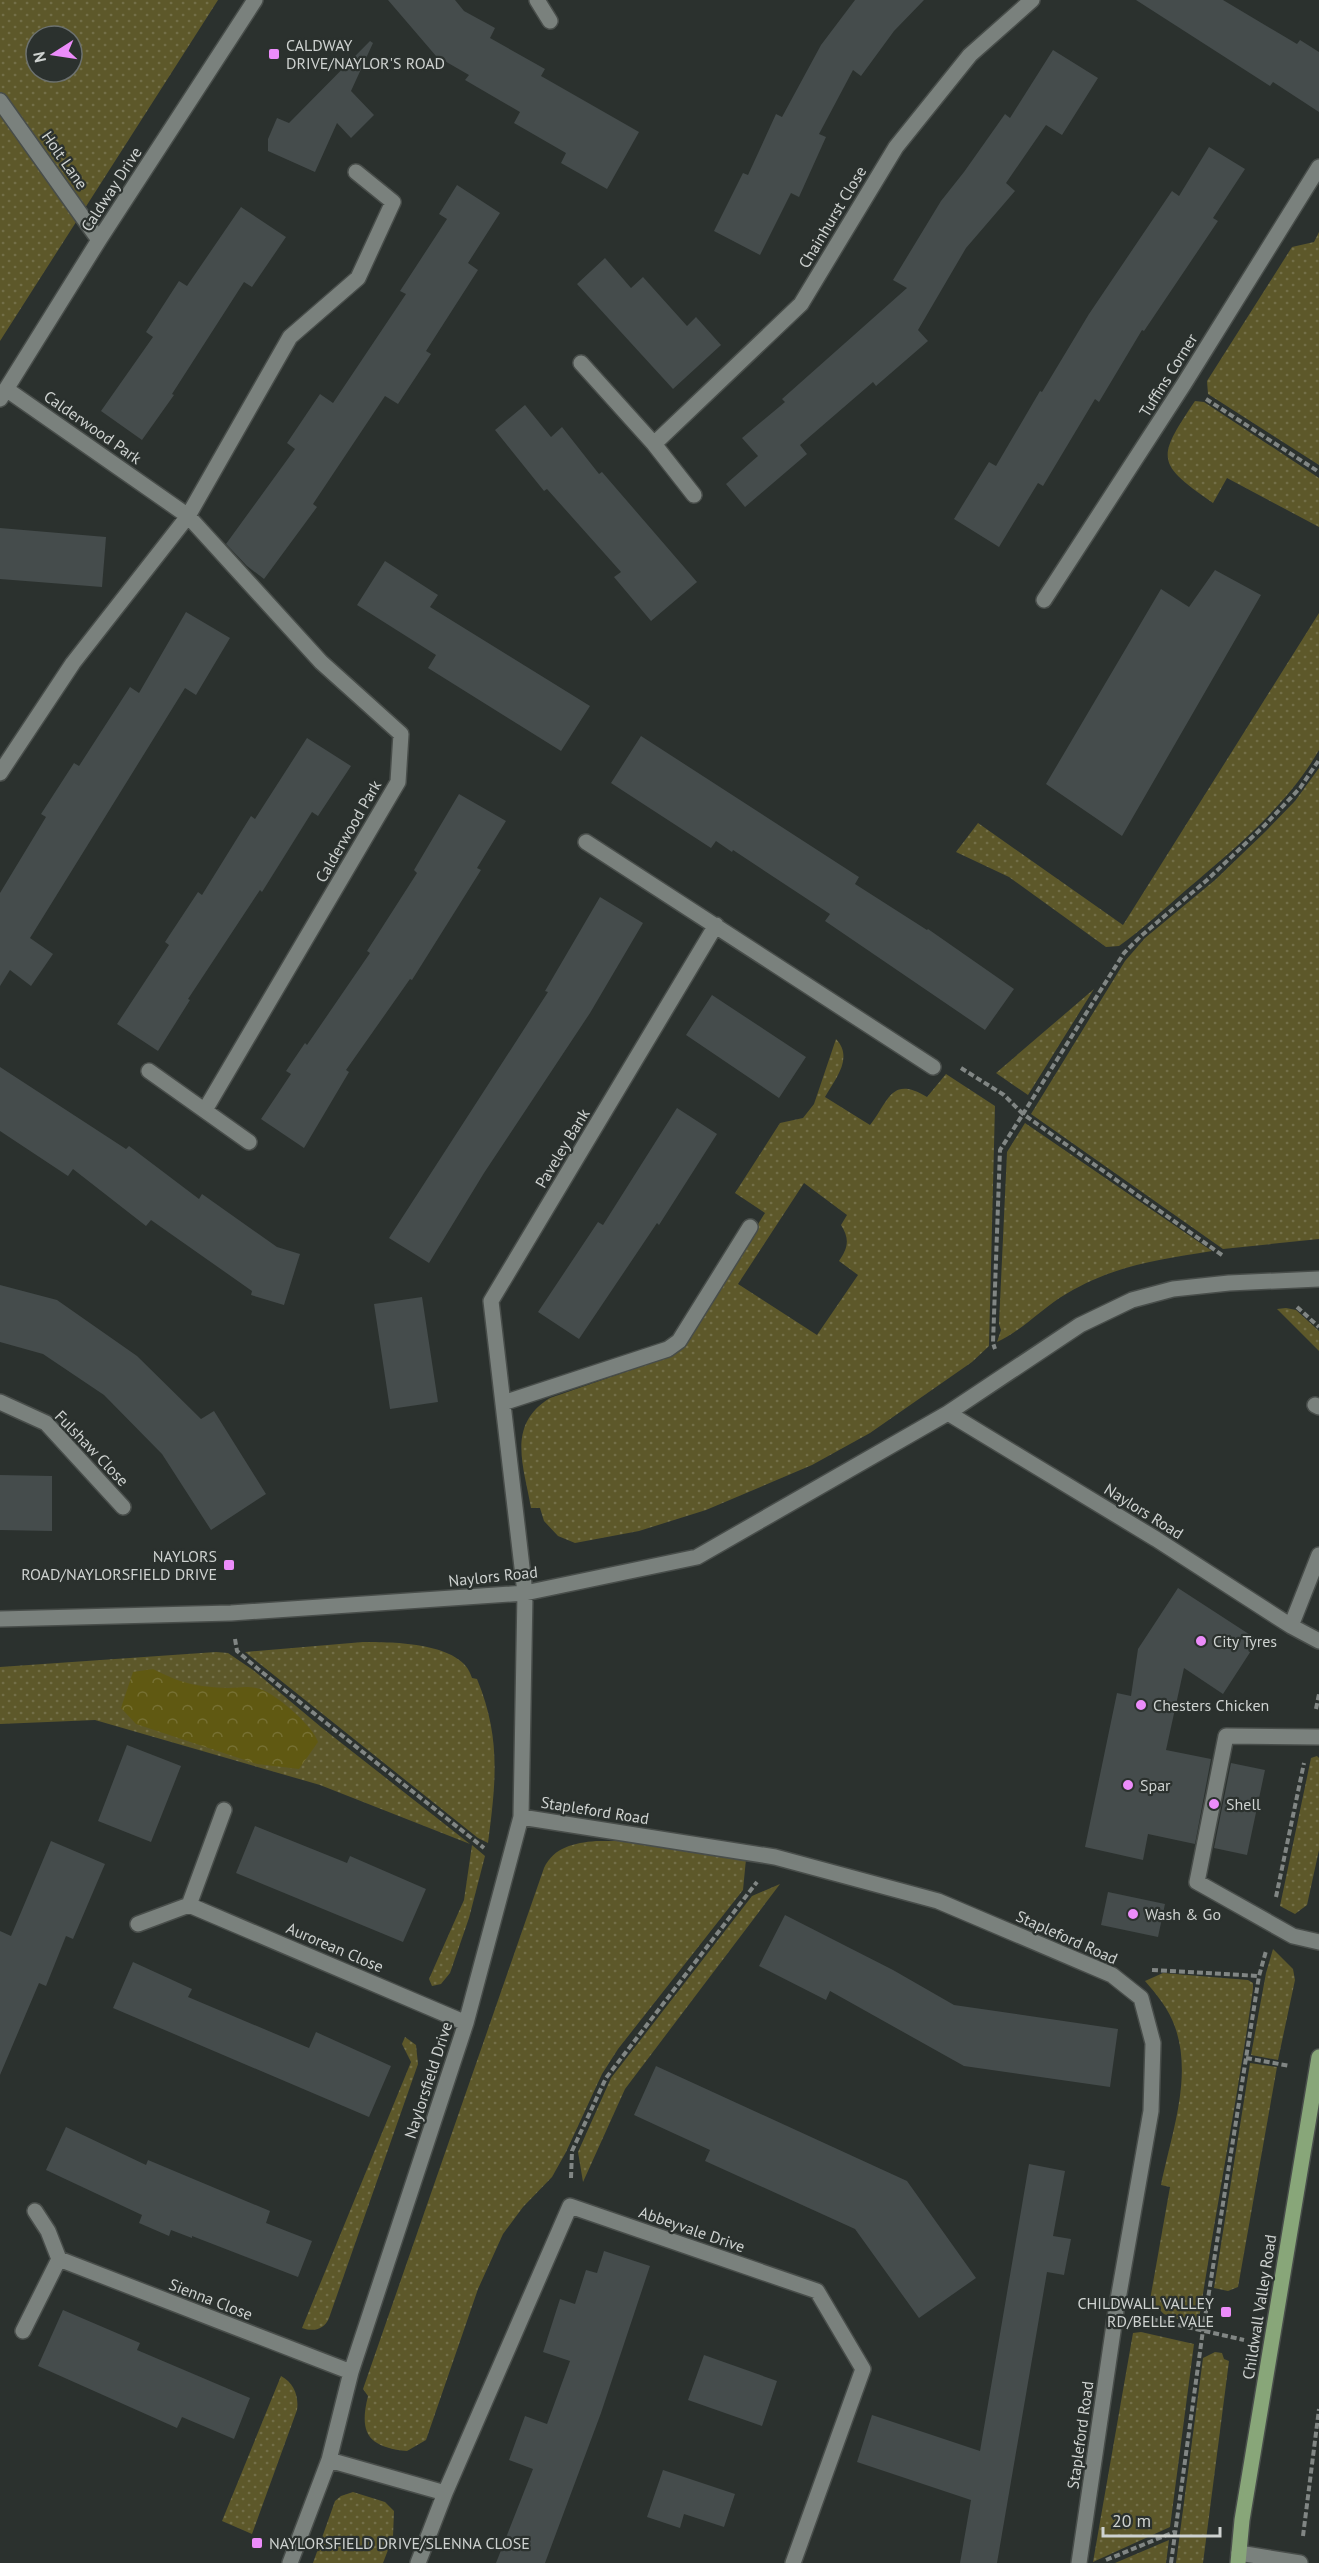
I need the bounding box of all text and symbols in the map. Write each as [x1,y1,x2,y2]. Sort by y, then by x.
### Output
north arrow [24,24,84,84]
place label: CALDWAY DRIVE/NAYLOR'S ROAD [286,35,445,73]
marker: CALDWAY DRIVE/NAYLOR'S ROAD [267,47,281,61]
text: N [28,50,50,64]
street label: Holt Lane [38,127,92,193]
street label: Caldway Drive [76,143,146,235]
street label: Chainhurst Close [794,162,870,272]
street label: Tuffins Corner [1135,329,1202,420]
street label: Calderwood Park [40,386,146,468]
street label: Calderwood Park [311,776,385,886]
street label: Paveley Bank [530,1104,594,1191]
street label: Fulshaw Close [51,1406,133,1490]
street label: Naylors Road [1101,1479,1187,1543]
place label: NAYLORS ROAD/NAYLORSFIELD DRIVE [21,1546,217,1584]
marker: NAYLORS ROAD/NAYLORSFIELD DRIVE [222,1558,236,1572]
street label: Naylors Road [447,1561,539,1591]
place label: City Tyres [1213,1631,1277,1651]
marker: City Tyres [1194,1634,1208,1648]
place label: Chesters Chicken [1153,1695,1269,1715]
marker: Chesters Chicken [1134,1698,1148,1712]
place label: Spar [1140,1775,1171,1795]
marker: Spar [1121,1778,1135,1792]
street label: Stapleford Road [540,1792,650,1828]
place label: Shell [1226,1794,1261,1814]
marker: Shell [1207,1797,1221,1811]
place label: Wash & Go [1145,1904,1221,1924]
street label: Stapleford Road [1013,1906,1121,1968]
marker: Wash & Go [1126,1907,1140,1921]
street label: Aurorean Close [283,1918,387,1976]
street label: Naylorsfield Drive [400,2019,456,2141]
street label: Abbeyvale Drive [636,2202,748,2256]
street label: Childwall Valley Road [1238,2233,1280,2381]
street label: Sienna Close [166,2274,256,2324]
place label: CHILDWALL VALLEY RD/BELLE VALE [1077,2293,1214,2331]
marker: CHILDWALL VALLEY RD/BELLE VALE [1219,2305,1233,2319]
street label: Stapleford Road [1063,2380,1097,2490]
scale bar [1103,2500,1220,2538]
text: 20 m [1112,2509,1151,2532]
place label: NAYLORSFIELD DRIVE/SLENNA CLOSE [269,2533,530,2553]
marker: NAYLORSFIELD DRIVE/SLENNA CLOSE [250,2536,264,2550]

